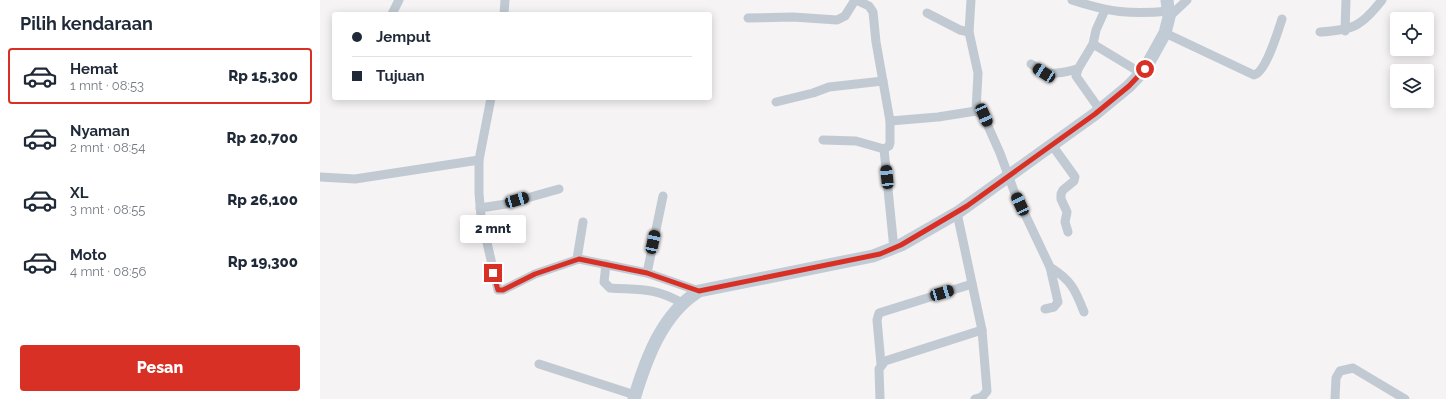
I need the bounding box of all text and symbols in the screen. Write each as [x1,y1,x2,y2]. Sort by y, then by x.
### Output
map controls [1390,12,1434,108]
button: locate [1390,12,1434,56]
text: Pilih kendaraan [20,13,153,34]
text: Jemput [376,28,431,46]
icon: car [22,58,58,94]
text: Hemat [70,60,118,78]
route start [1136,60,1154,78]
car [1031,61,1057,85]
button: layers [1390,64,1434,108]
text: Rp 15,300 [228,67,298,85]
text: Tujuan [376,67,425,85]
text: 1 mnt · 08:53 [70,78,144,93]
car [974,102,994,128]
icon: car [22,120,58,156]
text: Nyaman [70,122,130,140]
text: Rp 20,700 [227,129,298,147]
text: 2 mnt · 08:54 [70,140,145,155]
car [880,164,894,190]
icon: car [22,182,58,218]
text: XL [70,184,88,202]
text: Rp 26,100 [227,191,298,209]
car [504,191,530,209]
car [1009,191,1031,217]
text: 3 mnt · 08:55 [70,202,145,217]
callout: 2 mnt [460,215,526,243]
text: 2 mnt [475,221,511,236]
car [645,229,661,255]
icon: car [22,244,58,280]
text: Moto [70,246,107,264]
text: Rp 19,300 [228,253,298,271]
text: 4 mnt · 08:56 [70,264,146,279]
route end [484,264,502,282]
car [929,284,955,302]
button: Pesan [20,345,300,391]

